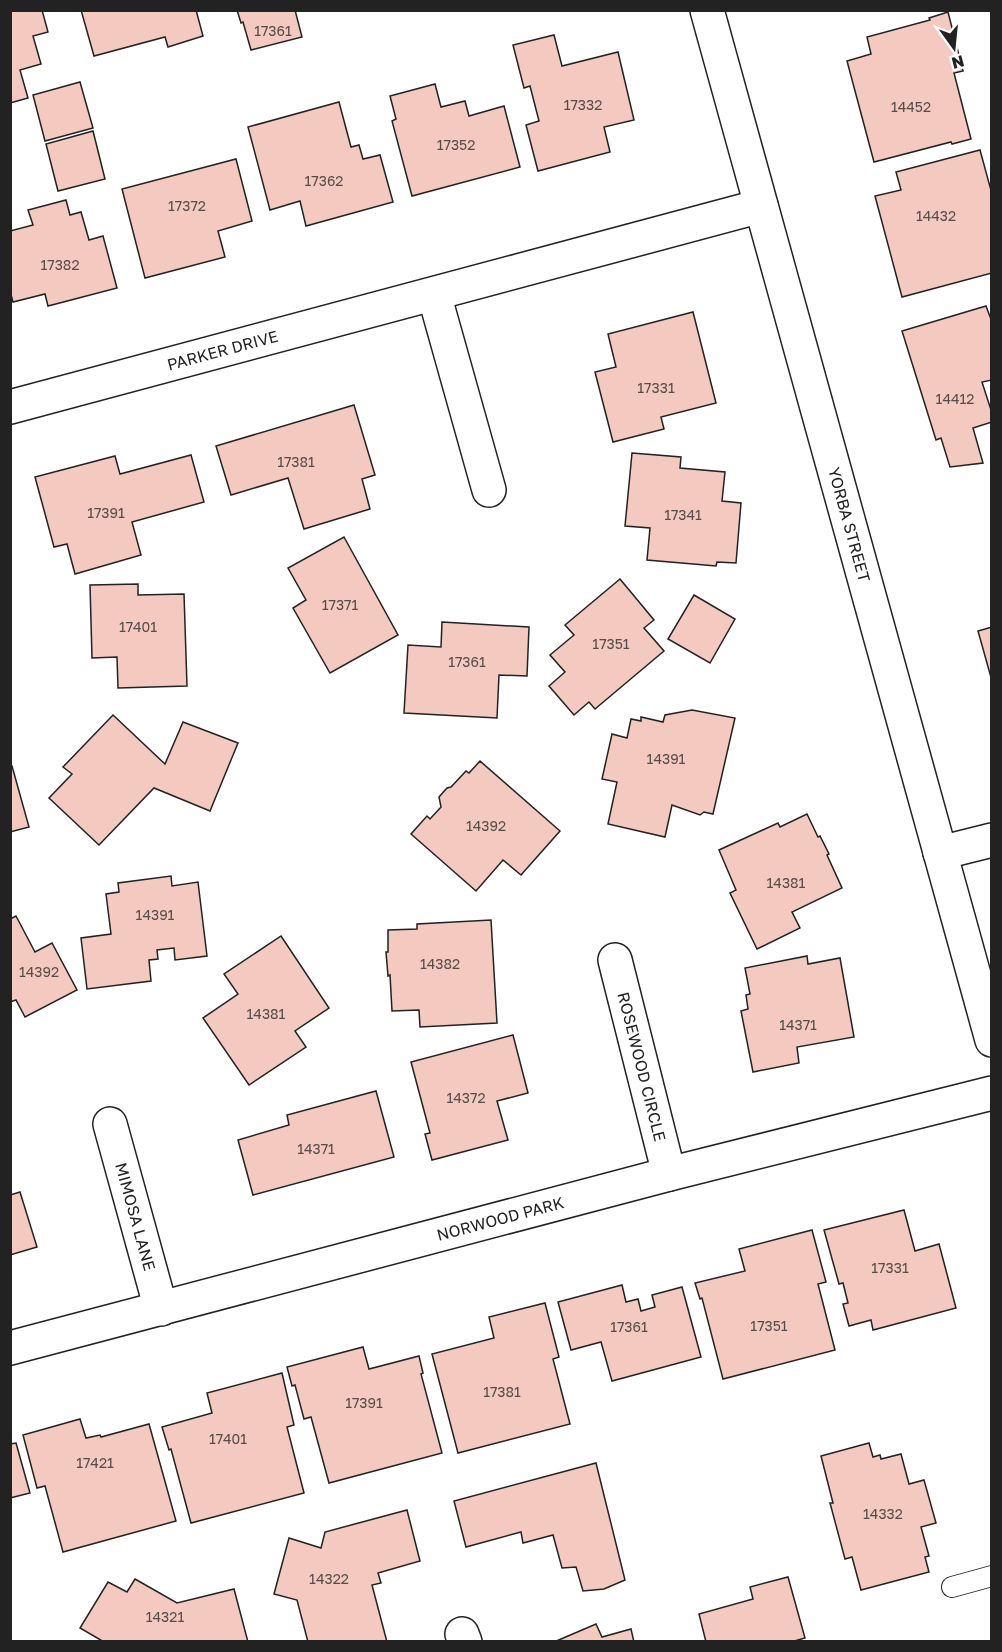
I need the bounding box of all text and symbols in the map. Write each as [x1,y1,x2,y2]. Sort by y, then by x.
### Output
north arrow [924,18,984,78]
house number: 17361 [254,22,292,39]
text: N [949,51,966,74]
house number: 17332 [564,96,602,113]
house number: 14452 [891,98,931,115]
house number: 17352 [437,136,475,153]
house number: 17362 [305,172,344,189]
house number: 17372 [168,197,206,214]
house number: 14432 [916,207,956,224]
house number: 17382 [40,256,80,273]
street label: PARKER DRIVE [165,326,280,375]
house number: 17331 [637,379,675,396]
house number: 14412 [936,390,974,407]
house number: 17381 [277,453,315,470]
street label: YORBA STREET [824,465,875,584]
house number: 17391 [87,504,125,521]
house number: 17341 [664,506,702,523]
house number: 17371 [322,596,359,613]
house number: 17401 [119,618,157,635]
house number: 17351 [592,635,630,652]
house number: 17361 [448,653,486,670]
house number: 14391 [647,750,686,767]
house number: 14392 [466,817,506,834]
house number: 14381 [767,874,806,891]
house number: 14391 [136,906,175,923]
house number: 14382 [420,955,460,972]
house number: 14392 [19,963,59,980]
street label: ROSEWOOD CIRCLE [613,990,670,1143]
house number: 14381 [247,1005,286,1022]
house number: 14371 [779,1016,817,1033]
house number: 14372 [446,1089,486,1106]
house number: 14371 [297,1140,335,1157]
street label: MIMOSA LANE [111,1160,160,1273]
street label: NORWOOD PARK [434,1192,566,1245]
house number: 17331 [871,1259,909,1276]
house number: 17351 [750,1317,788,1334]
house number: 17361 [610,1318,648,1335]
house number: 17381 [483,1383,521,1400]
house number: 17391 [345,1394,383,1411]
house number: 17401 [209,1430,247,1447]
house number: 17421 [76,1454,114,1471]
house number: 14332 [863,1505,903,1522]
house number: 14322 [309,1570,349,1587]
house number: 14321 [146,1608,184,1625]

